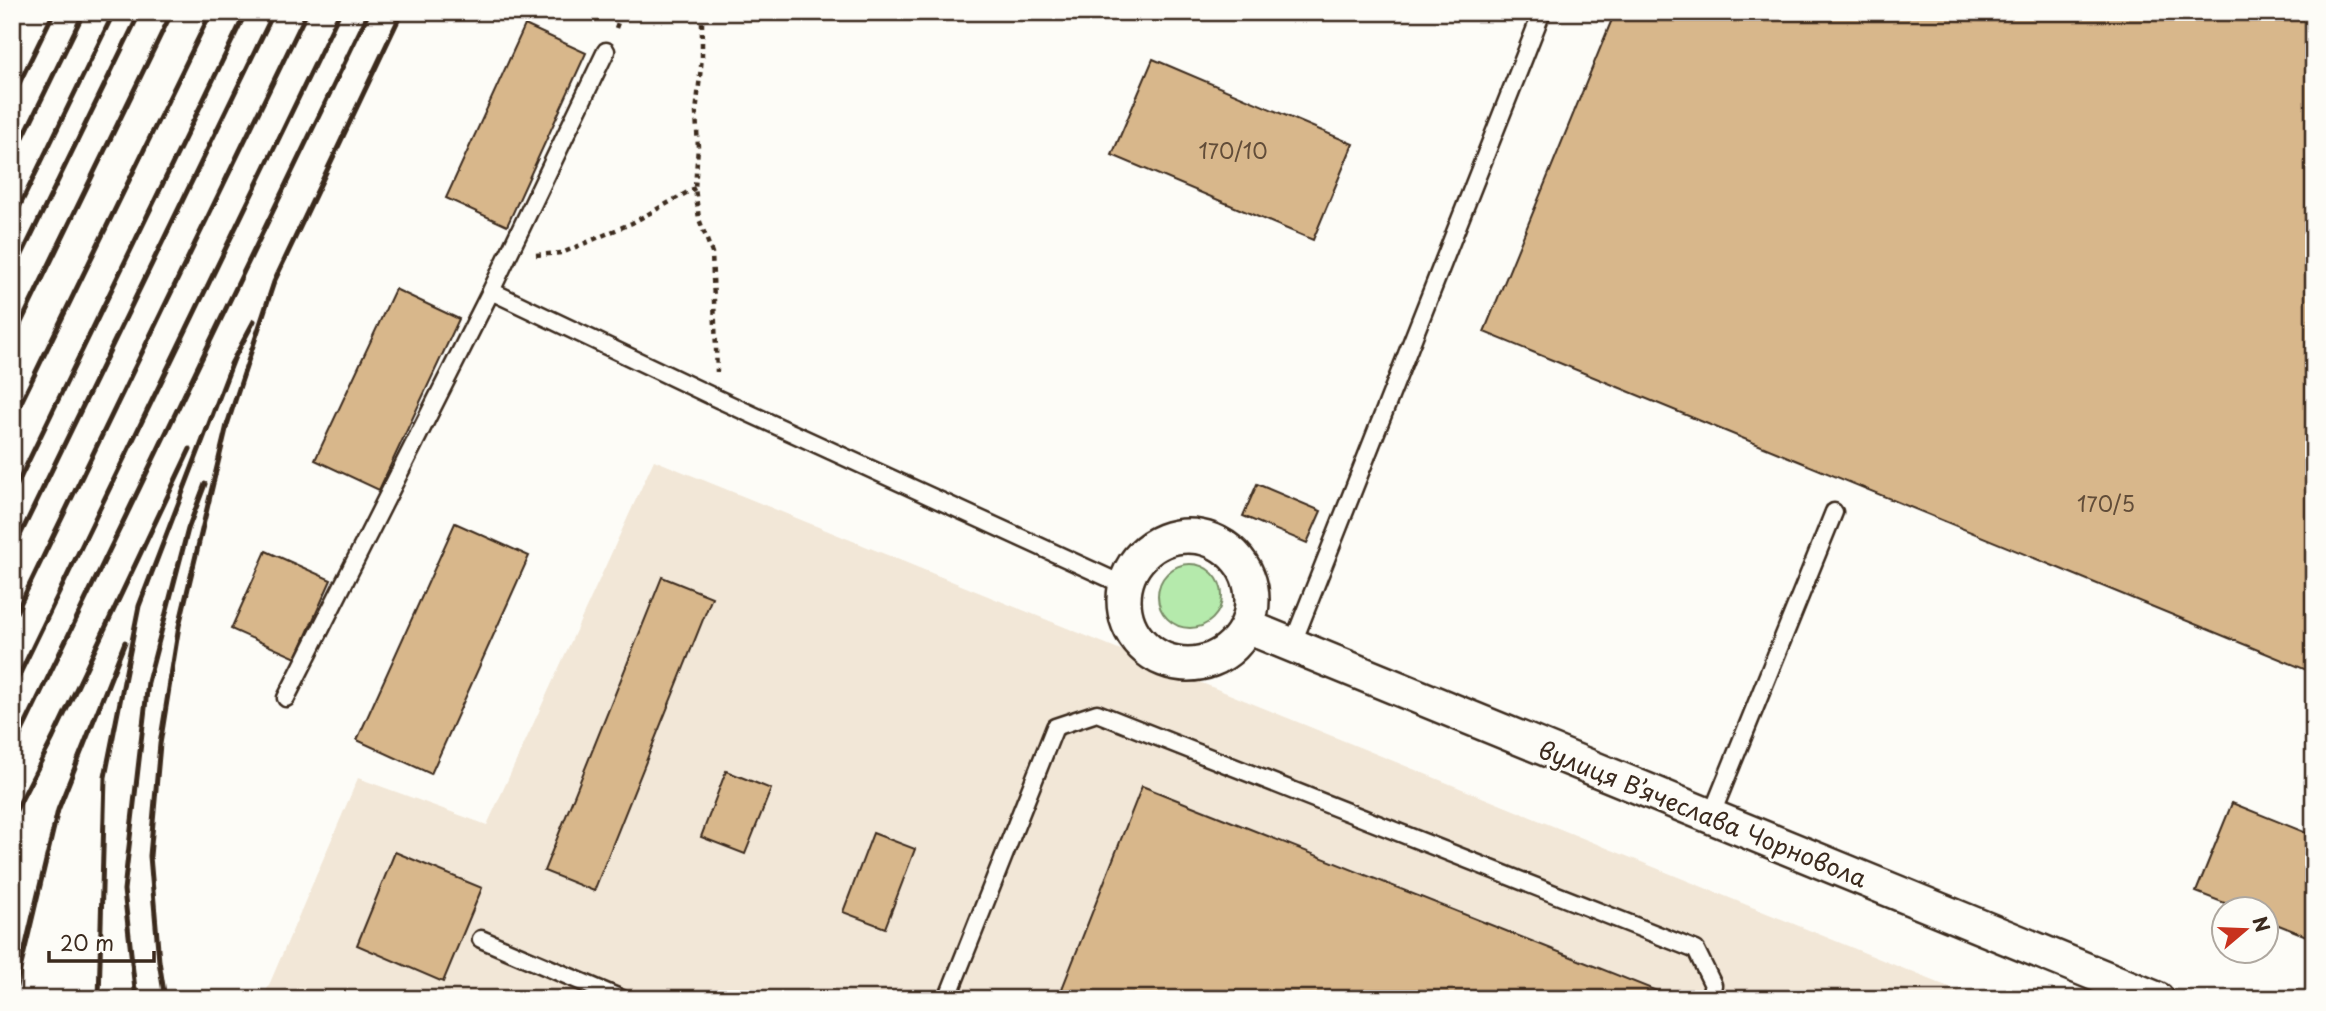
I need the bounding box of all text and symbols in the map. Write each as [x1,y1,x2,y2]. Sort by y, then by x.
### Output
house number: 170/10 [1198,134,1268,166]
house number: 170/5 [2077,487,2135,519]
street label: вулиця Вʼячеслава Чорновола [1533,731,1873,896]
north arrow [2210,895,2280,965]
text: N [2246,912,2278,936]
scale bar [49,920,154,964]
text: 20 m [60,926,114,958]

